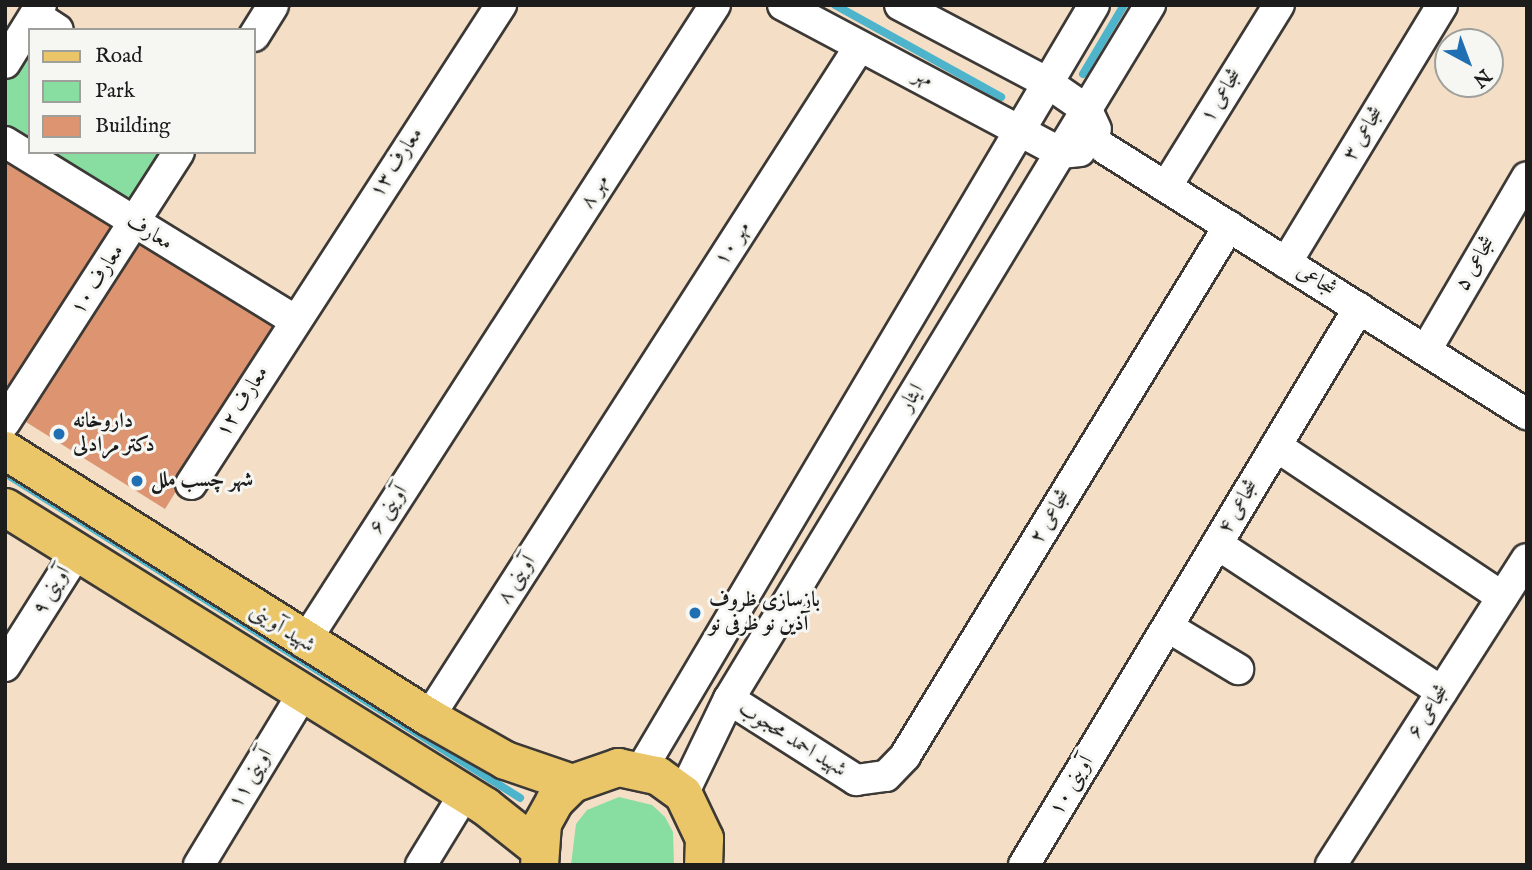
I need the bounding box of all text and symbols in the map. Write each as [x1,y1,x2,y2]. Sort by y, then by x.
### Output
legend [28,28,256,154]
north arrow [1434,28,1504,98]
text: Road [95,43,142,70]
street label: مهر [909,63,937,93]
text: N [1467,63,1496,92]
street label: شجاعی ۱ [1196,64,1248,128]
text: Park [95,78,135,105]
street label: شجاعی ۳ [1338,102,1390,166]
text: Building [95,113,170,140]
street label: معارف ۱۳ [365,123,429,203]
street label: مهر ۸ [575,170,615,214]
street label: معارف [121,209,177,257]
street label: مهر ۱۰ [710,217,756,271]
street label: شجاعی ۵ [1450,232,1502,296]
street label: معارف ۱۰ [66,240,130,320]
street label: شجاعی [1292,259,1340,303]
street label: معارف ۱۲ [211,362,275,442]
street label: ایثار [894,380,930,416]
place label: داروخانه دکتر مرادلی [73,409,155,459]
marker: داروخانه دکتر مرادلی [51,426,67,442]
place label: شهر چسب ملل [151,468,253,494]
marker: شهر چسب ملل [129,473,145,489]
street label: شجاعی ۴ [1213,475,1265,539]
street label: ۶ آوینی [364,481,414,539]
street label: شجاعی ۲ [1025,485,1077,549]
street label: ۸ آوینی [492,551,542,609]
street label: ۹ آوینی [27,562,77,620]
place label: بازسازی ظروف آذین نو ظرفی نو [709,588,820,638]
street label: شهید آوینی [245,599,319,659]
marker: بازسازی ظروف آذین نو ظرفی نو [687,605,703,621]
street label: شجاعی ۶ [1402,680,1456,744]
street label: شهید احمد محجوب [733,697,851,783]
street label: ۱۱ آوینی [223,745,279,813]
street label: ۱۰ آوینی [1044,752,1100,820]

